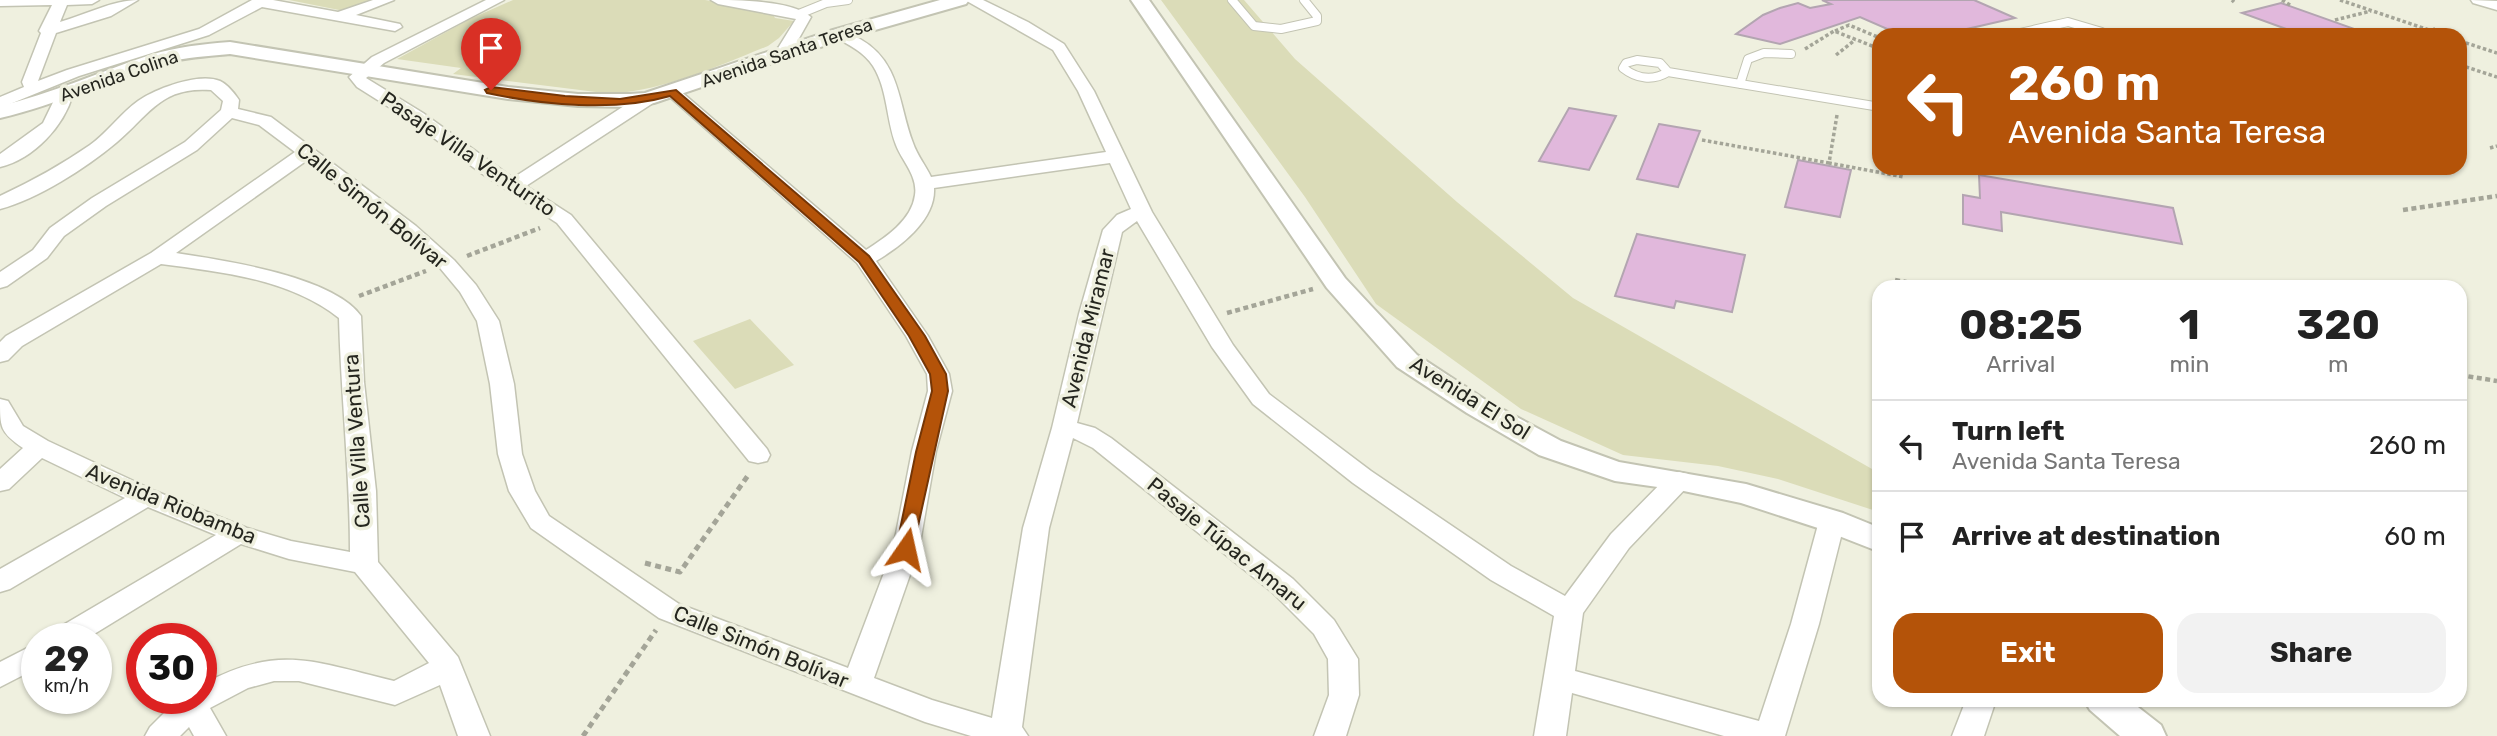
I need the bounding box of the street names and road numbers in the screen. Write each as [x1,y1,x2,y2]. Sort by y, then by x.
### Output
street label: Avenida Santa Teresa [699,13,875,93]
street label: Avenida Colina [57,46,181,106]
street label: Pasaje Villa Venturito [376,86,560,221]
street label: Calle Simón Bolívar [292,137,453,274]
street label: Avenida Miramar [1056,246,1119,410]
street label: Avenida El Sol [1406,351,1535,444]
street label: Calle Villa Ventura [338,353,375,529]
street label: Avenida Riobamba [83,458,260,549]
street label: Pasaje Túpac Amaru [1143,472,1312,615]
street label: Calle Simón Bolívar [670,600,852,693]

